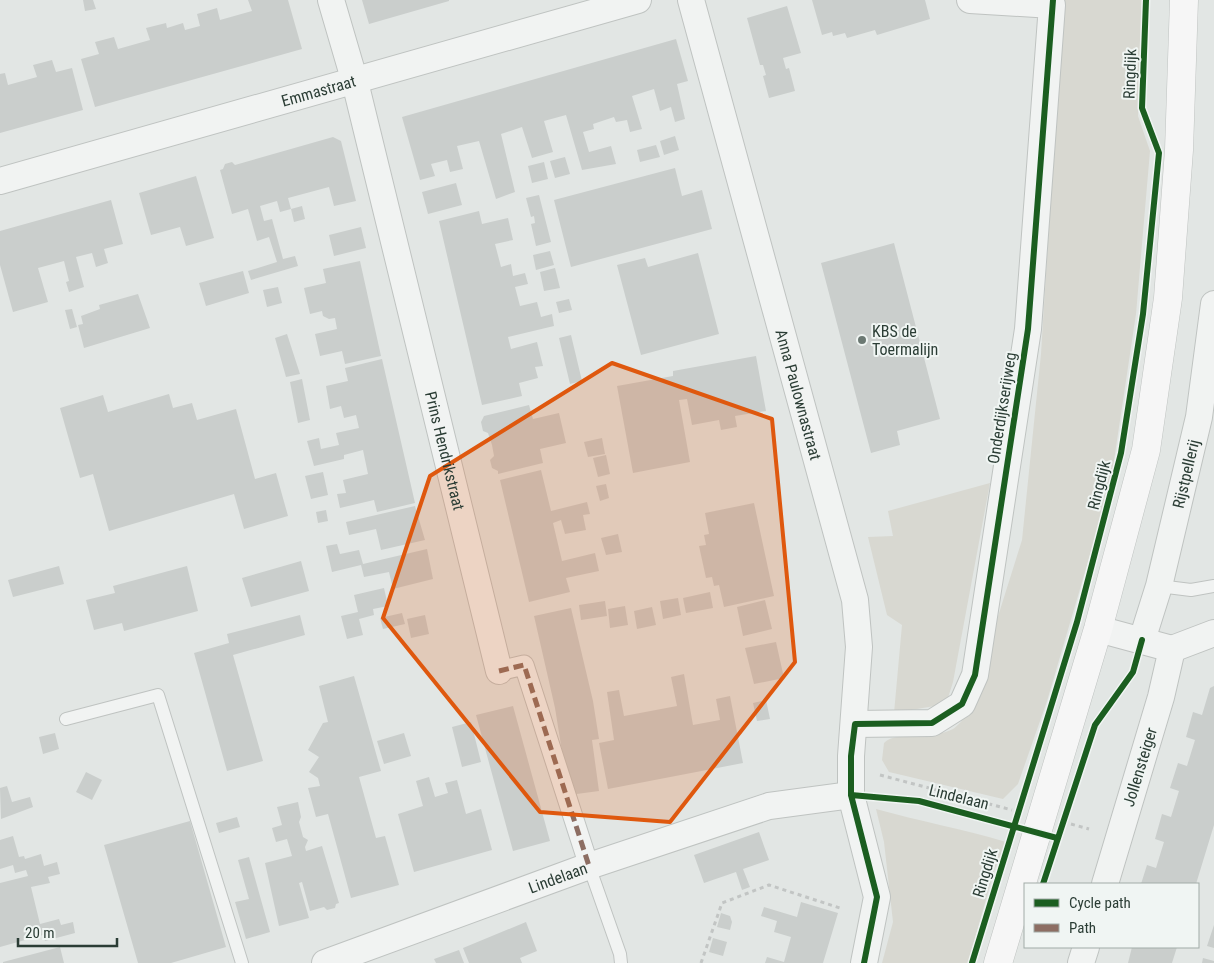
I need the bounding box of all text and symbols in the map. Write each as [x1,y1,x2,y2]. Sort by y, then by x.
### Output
street label: Ringdijk [1120,48,1140,99]
street label: Emmastraat [279,71,358,110]
place label: KBS de Toermalijn [872,322,938,359]
street label: Anna Paulownastraat [772,327,826,462]
marker: KBS de Toermalijn [856,334,868,346]
street label: Onderdijkserijweg [984,351,1020,465]
street label: Prins Hendrikstraat [421,389,469,512]
street label: Rijstpellerij [1168,437,1203,510]
street label: Ringdijk [1084,458,1114,512]
street label: Jollensteiger [1119,725,1161,809]
street label: Lindelaan [927,780,991,814]
street label: Ringdijk [969,845,1002,900]
street label: Lindelaan [526,858,590,897]
legend [1024,883,1199,948]
text: Cycle path [1069,894,1131,912]
scale bar [18,916,116,948]
text: Path [1069,919,1096,937]
text: 20 m [25,924,55,942]

